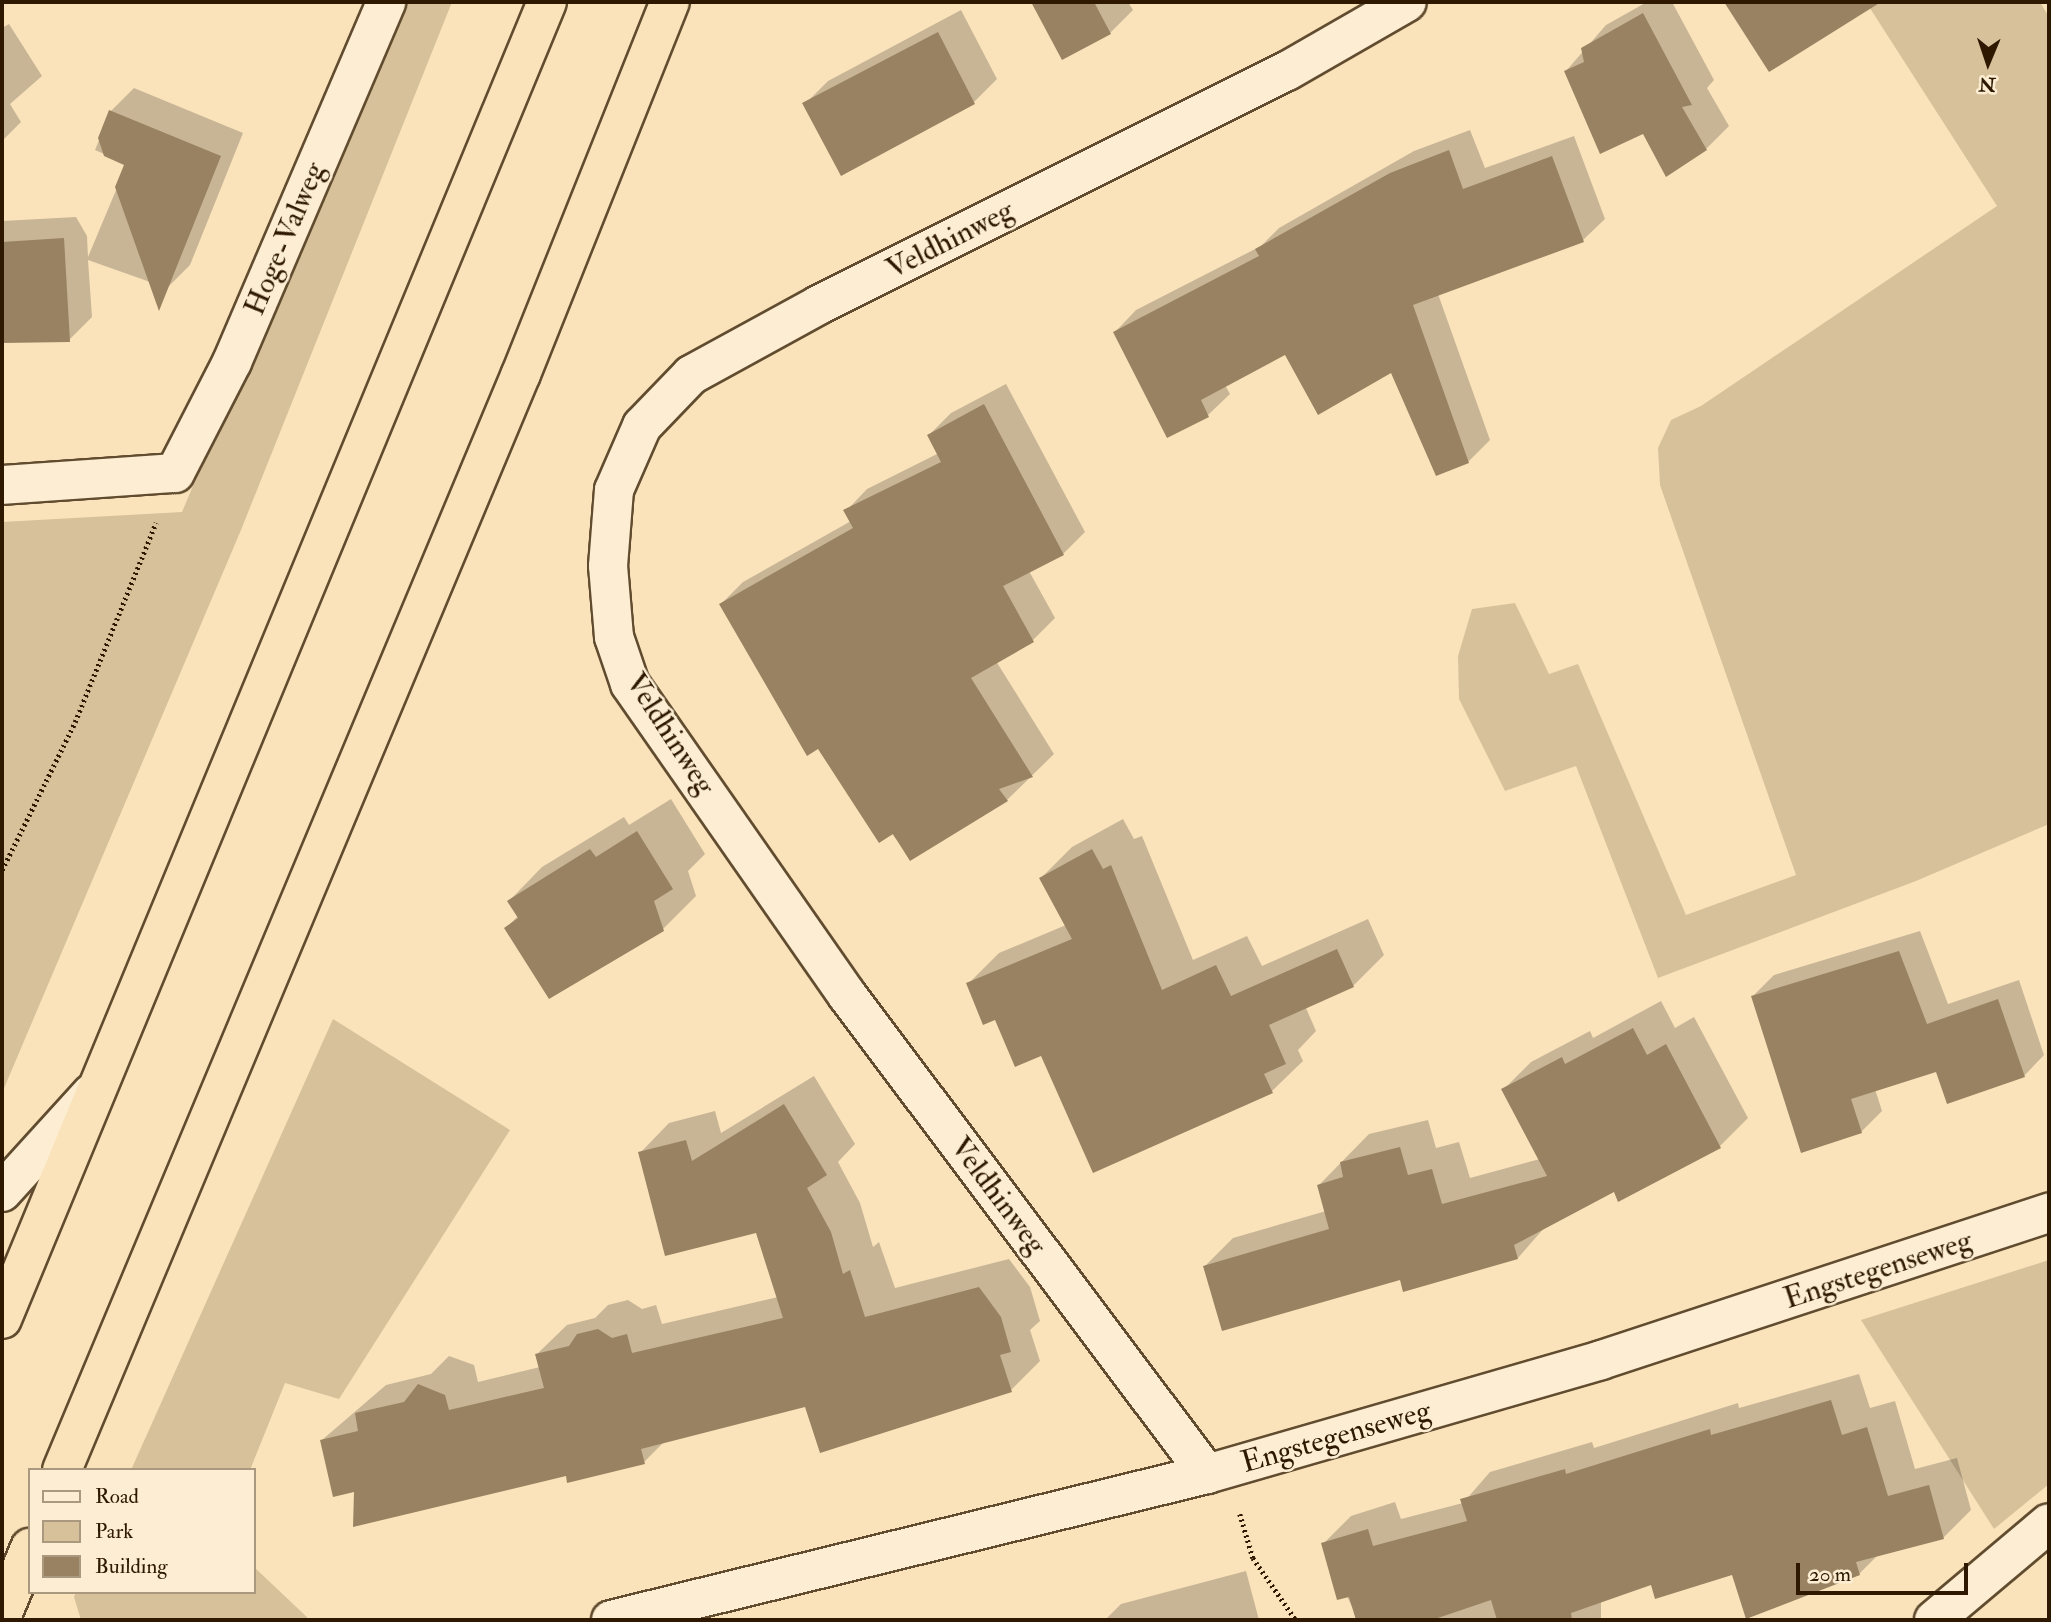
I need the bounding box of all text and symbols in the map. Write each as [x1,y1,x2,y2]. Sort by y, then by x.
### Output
north arrow [1953,28,2023,98]
text: N [1978,72,1996,96]
street label: Hoge-Valweg [237,157,333,321]
street label: Veldhinweg [880,193,1020,287]
street label: Veldhinweg [617,666,723,802]
street label: Veldhinweg [942,1130,1054,1262]
street label: Engstegenseweg [1779,1223,1977,1317]
street label: Engstegenseweg [1237,1393,1435,1481]
legend [28,1468,256,1594]
text: Road [95,1483,139,1510]
text: Park [95,1518,133,1545]
scale bar [1799,1548,1970,1592]
text: Building [95,1553,168,1580]
text: 20 m [1809,1561,1851,1588]

